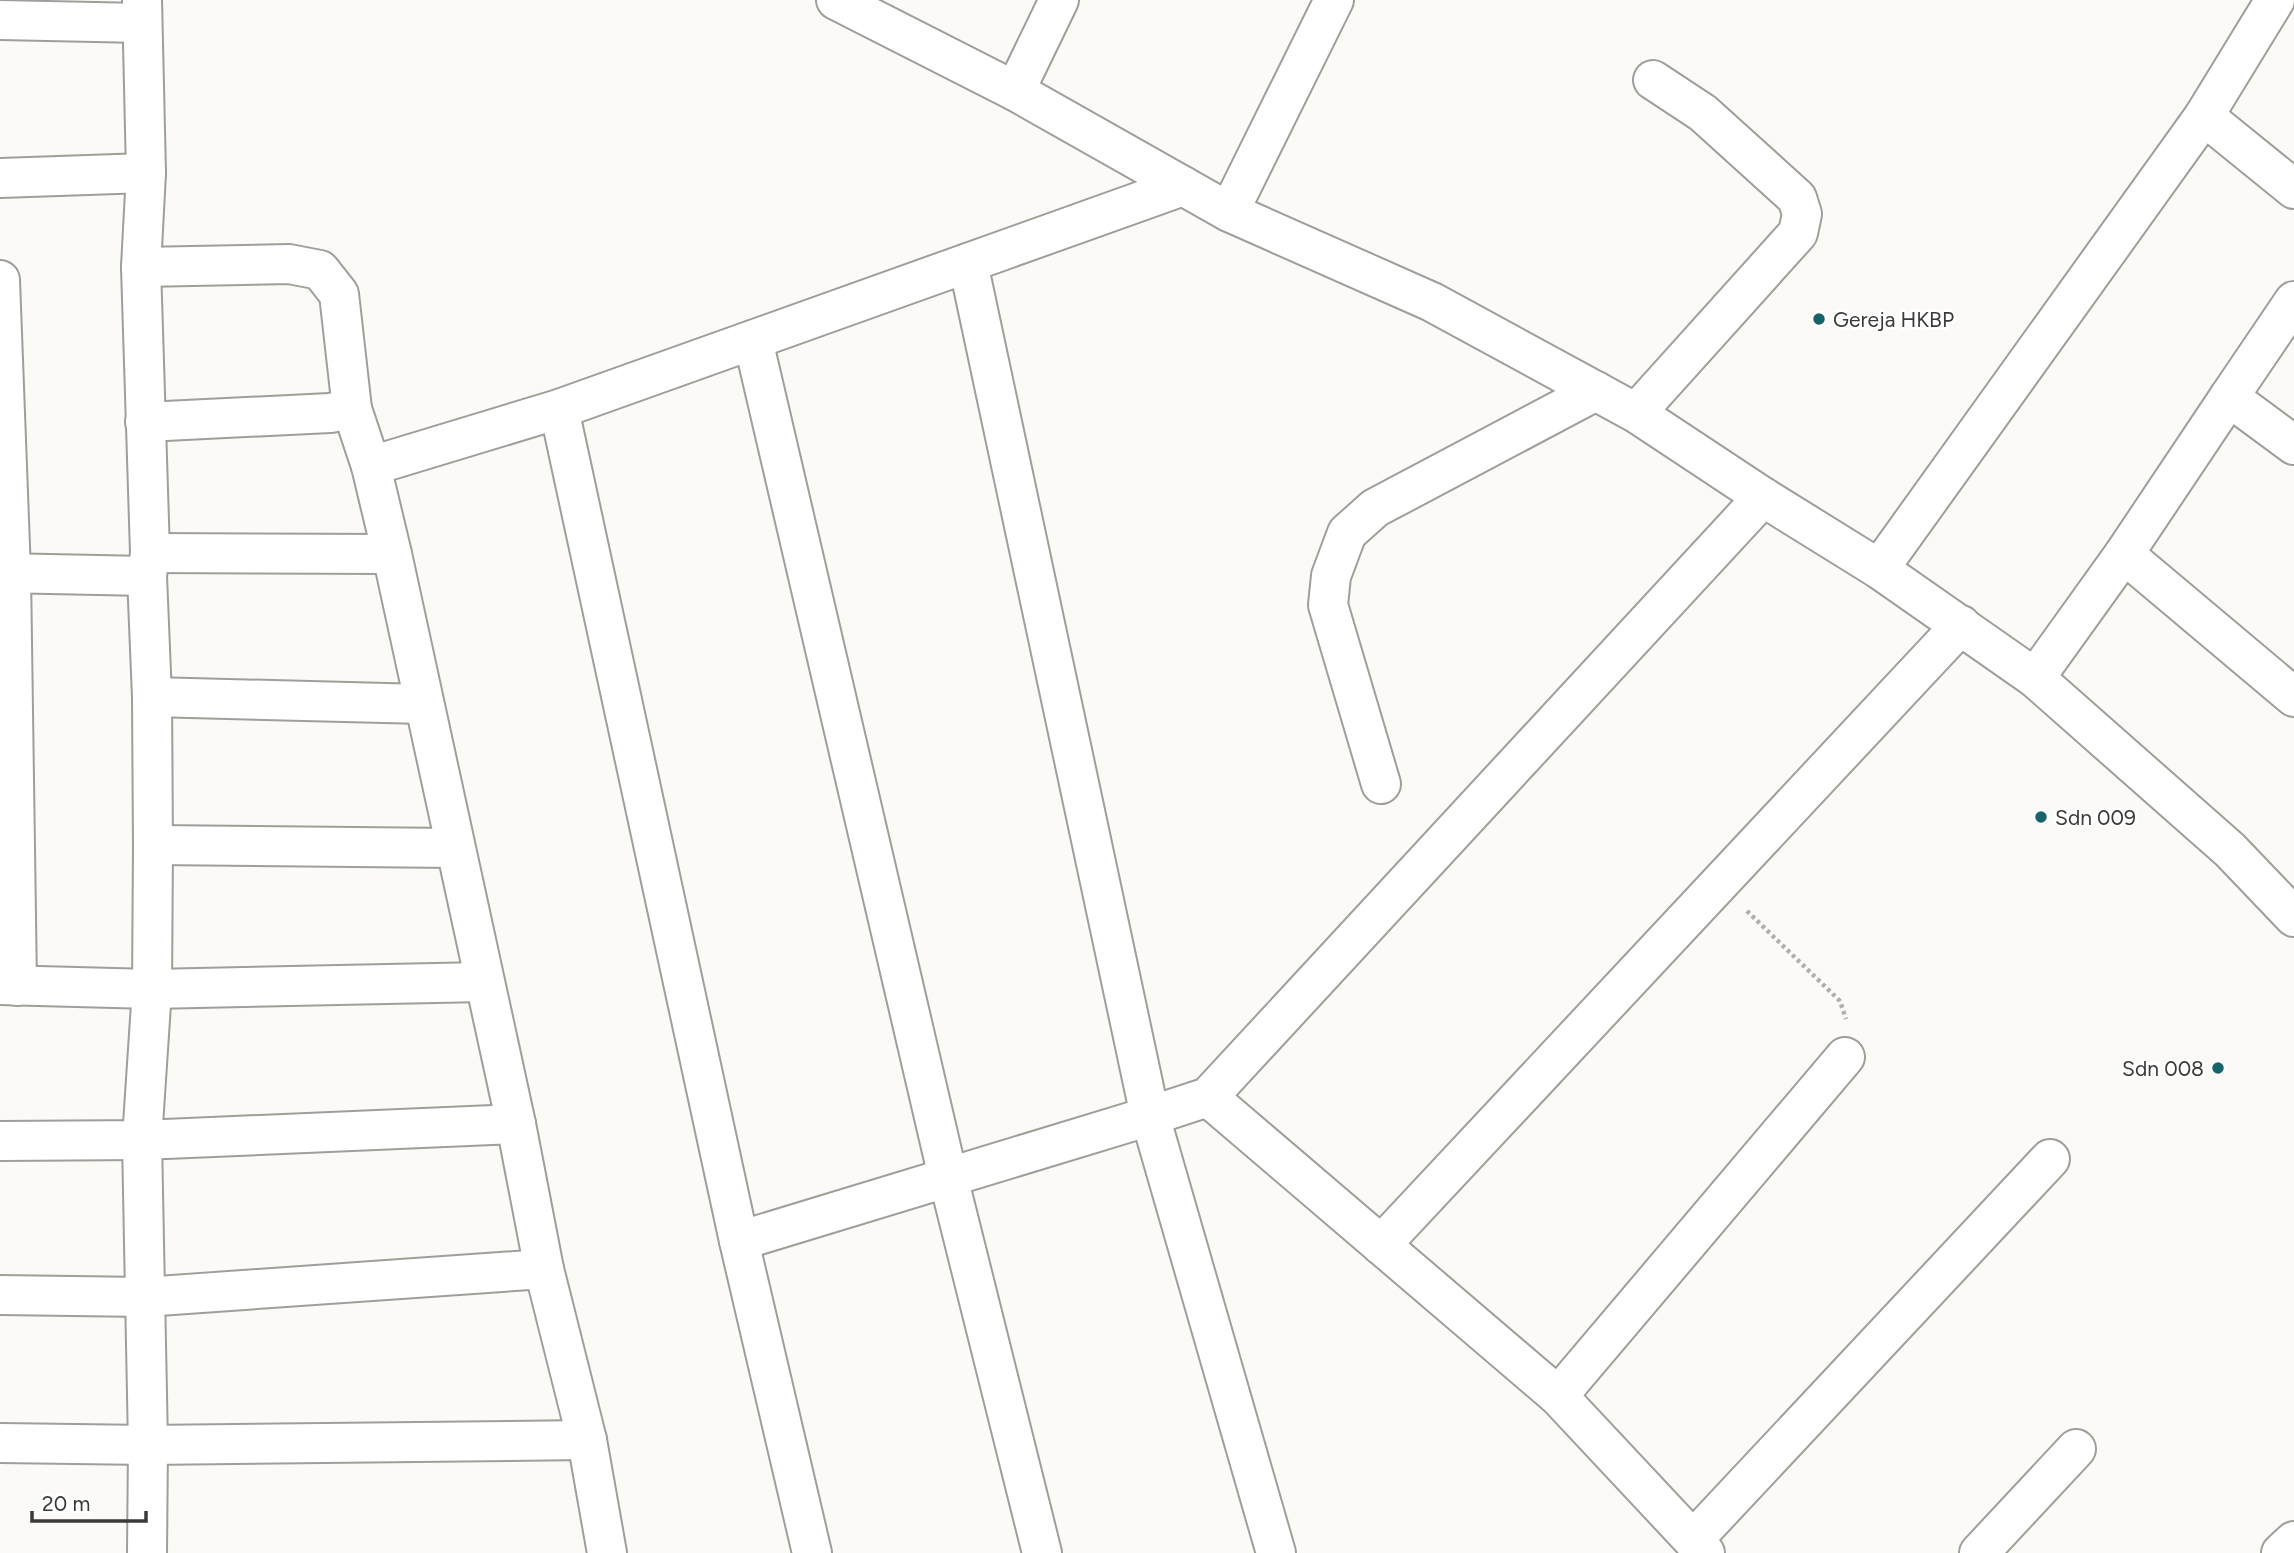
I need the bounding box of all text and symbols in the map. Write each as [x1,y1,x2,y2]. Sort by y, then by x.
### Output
place label: Gereja HKBP [1833,307,1954,332]
marker: Gereja HKBP [1811,311,1827,327]
place label: Sdn 009 [2055,805,2136,830]
marker: Sdn 009 [2033,809,2049,825]
place label: Sdn 008 [2122,1056,2204,1081]
marker: Sdn 008 [2210,1060,2226,1076]
scale bar [32,1480,145,1524]
text: 20 m [42,1491,90,1516]

